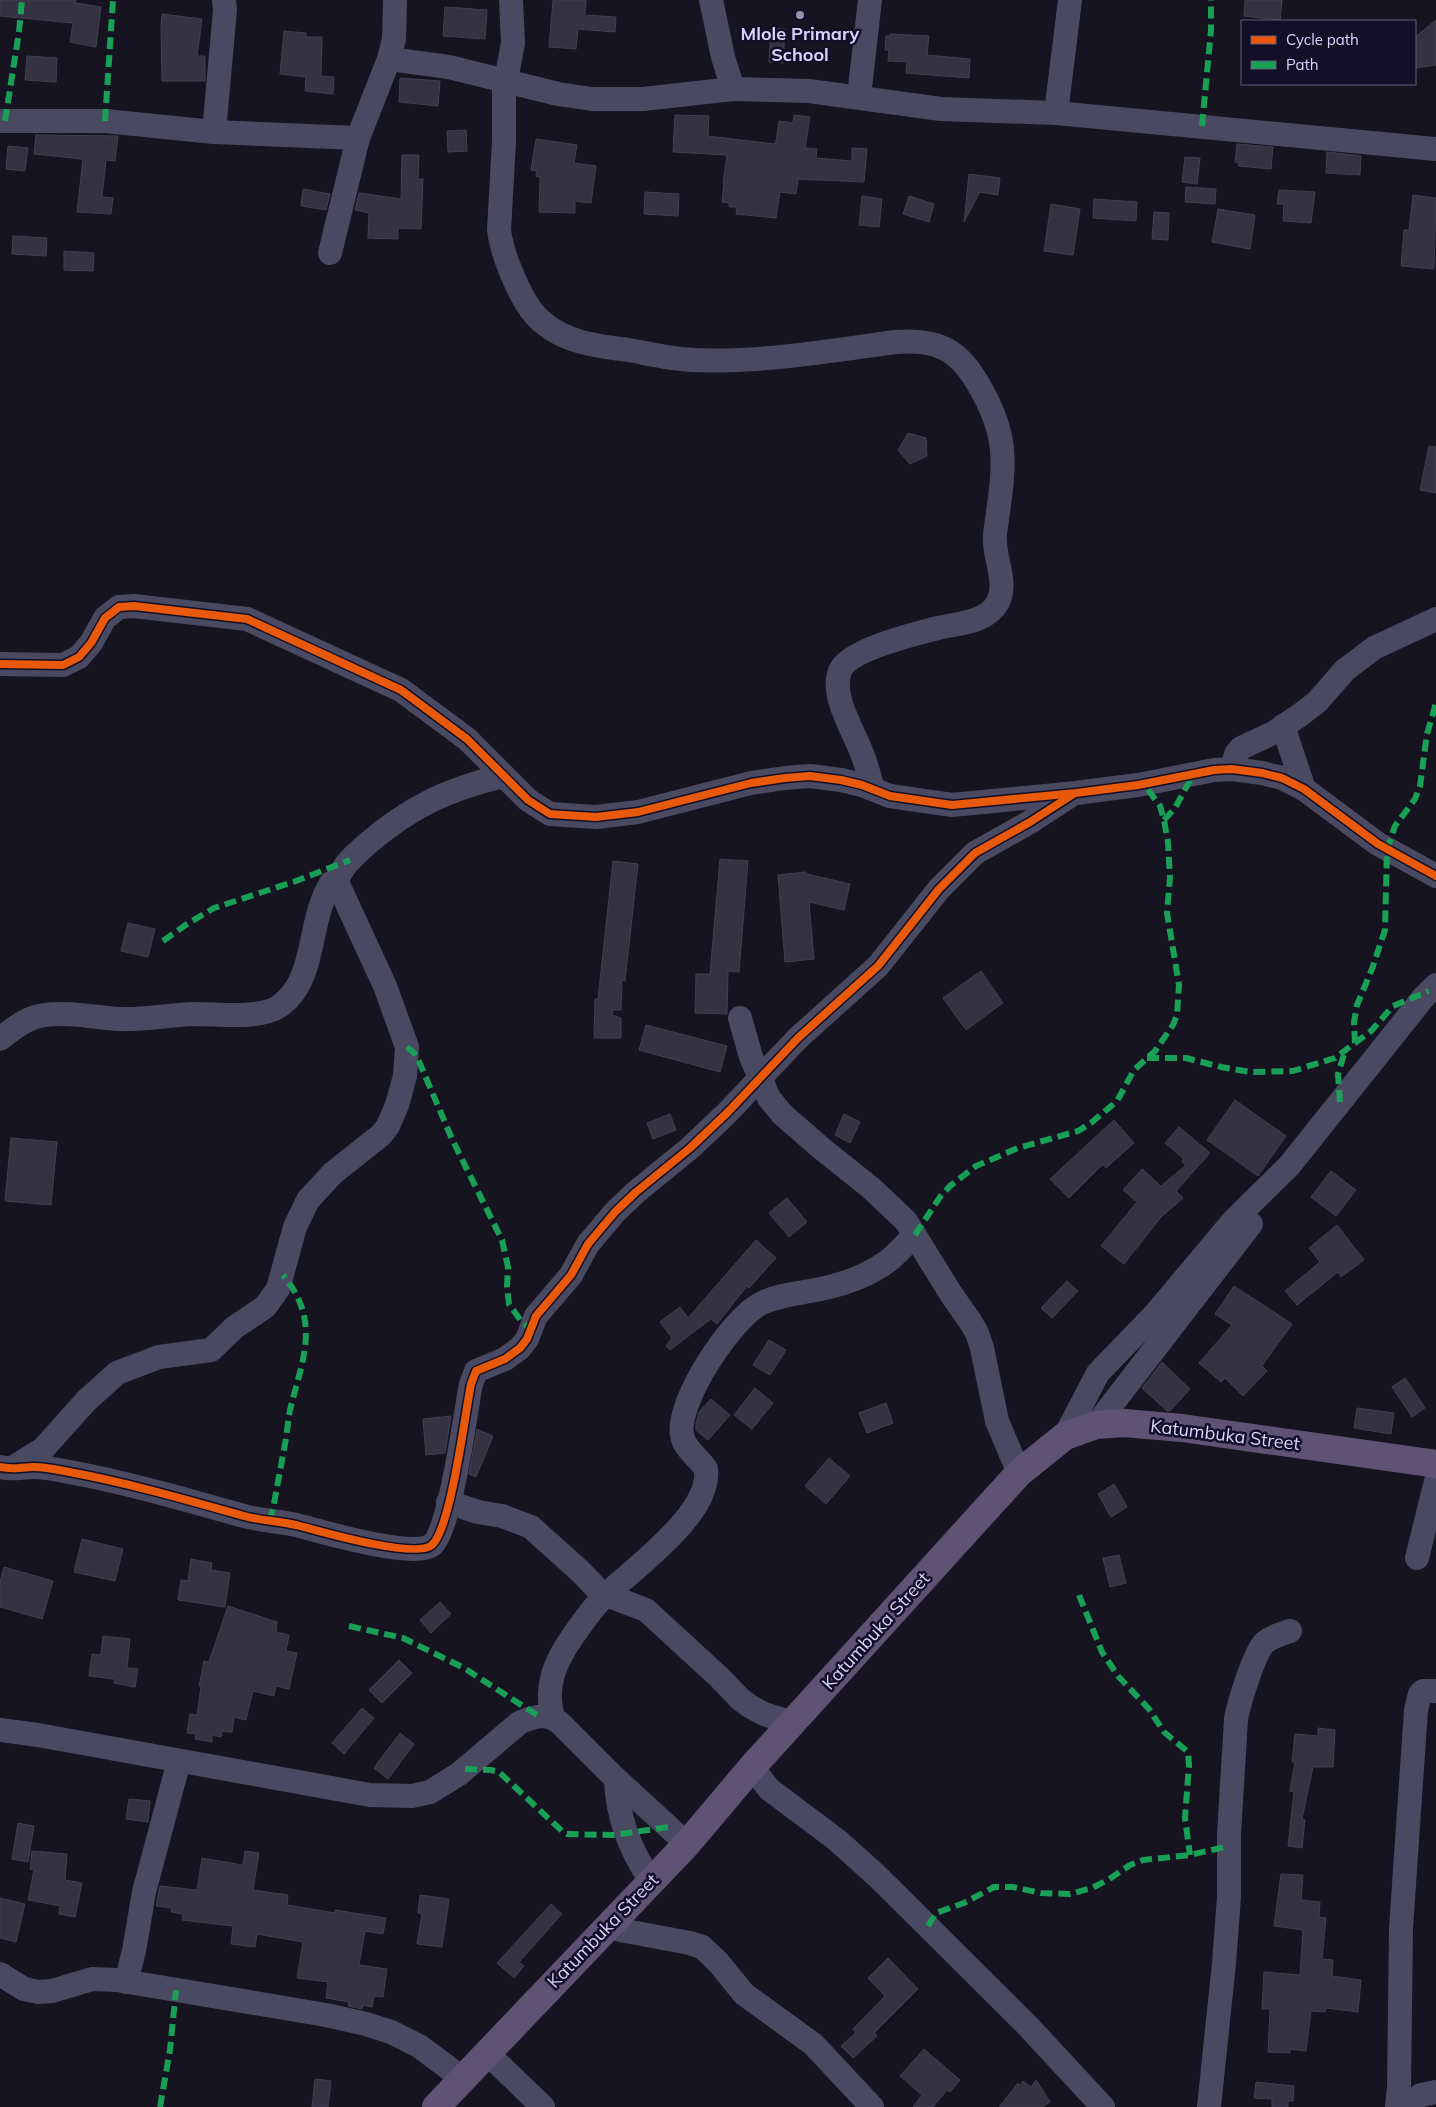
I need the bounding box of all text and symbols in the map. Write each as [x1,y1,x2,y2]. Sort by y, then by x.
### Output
marker: Mlole Primary School [794,9,806,21]
legend [1241,20,1416,85]
place label: Mlole Primary School [741,22,860,66]
text: Cycle path [1286,30,1359,49]
text: Path [1286,55,1318,74]
street label: Katumbuka Street [1149,1414,1301,1455]
street label: Katumbuka Street [817,1567,934,1694]
street label: Katumbuka Street [542,1869,663,1993]

